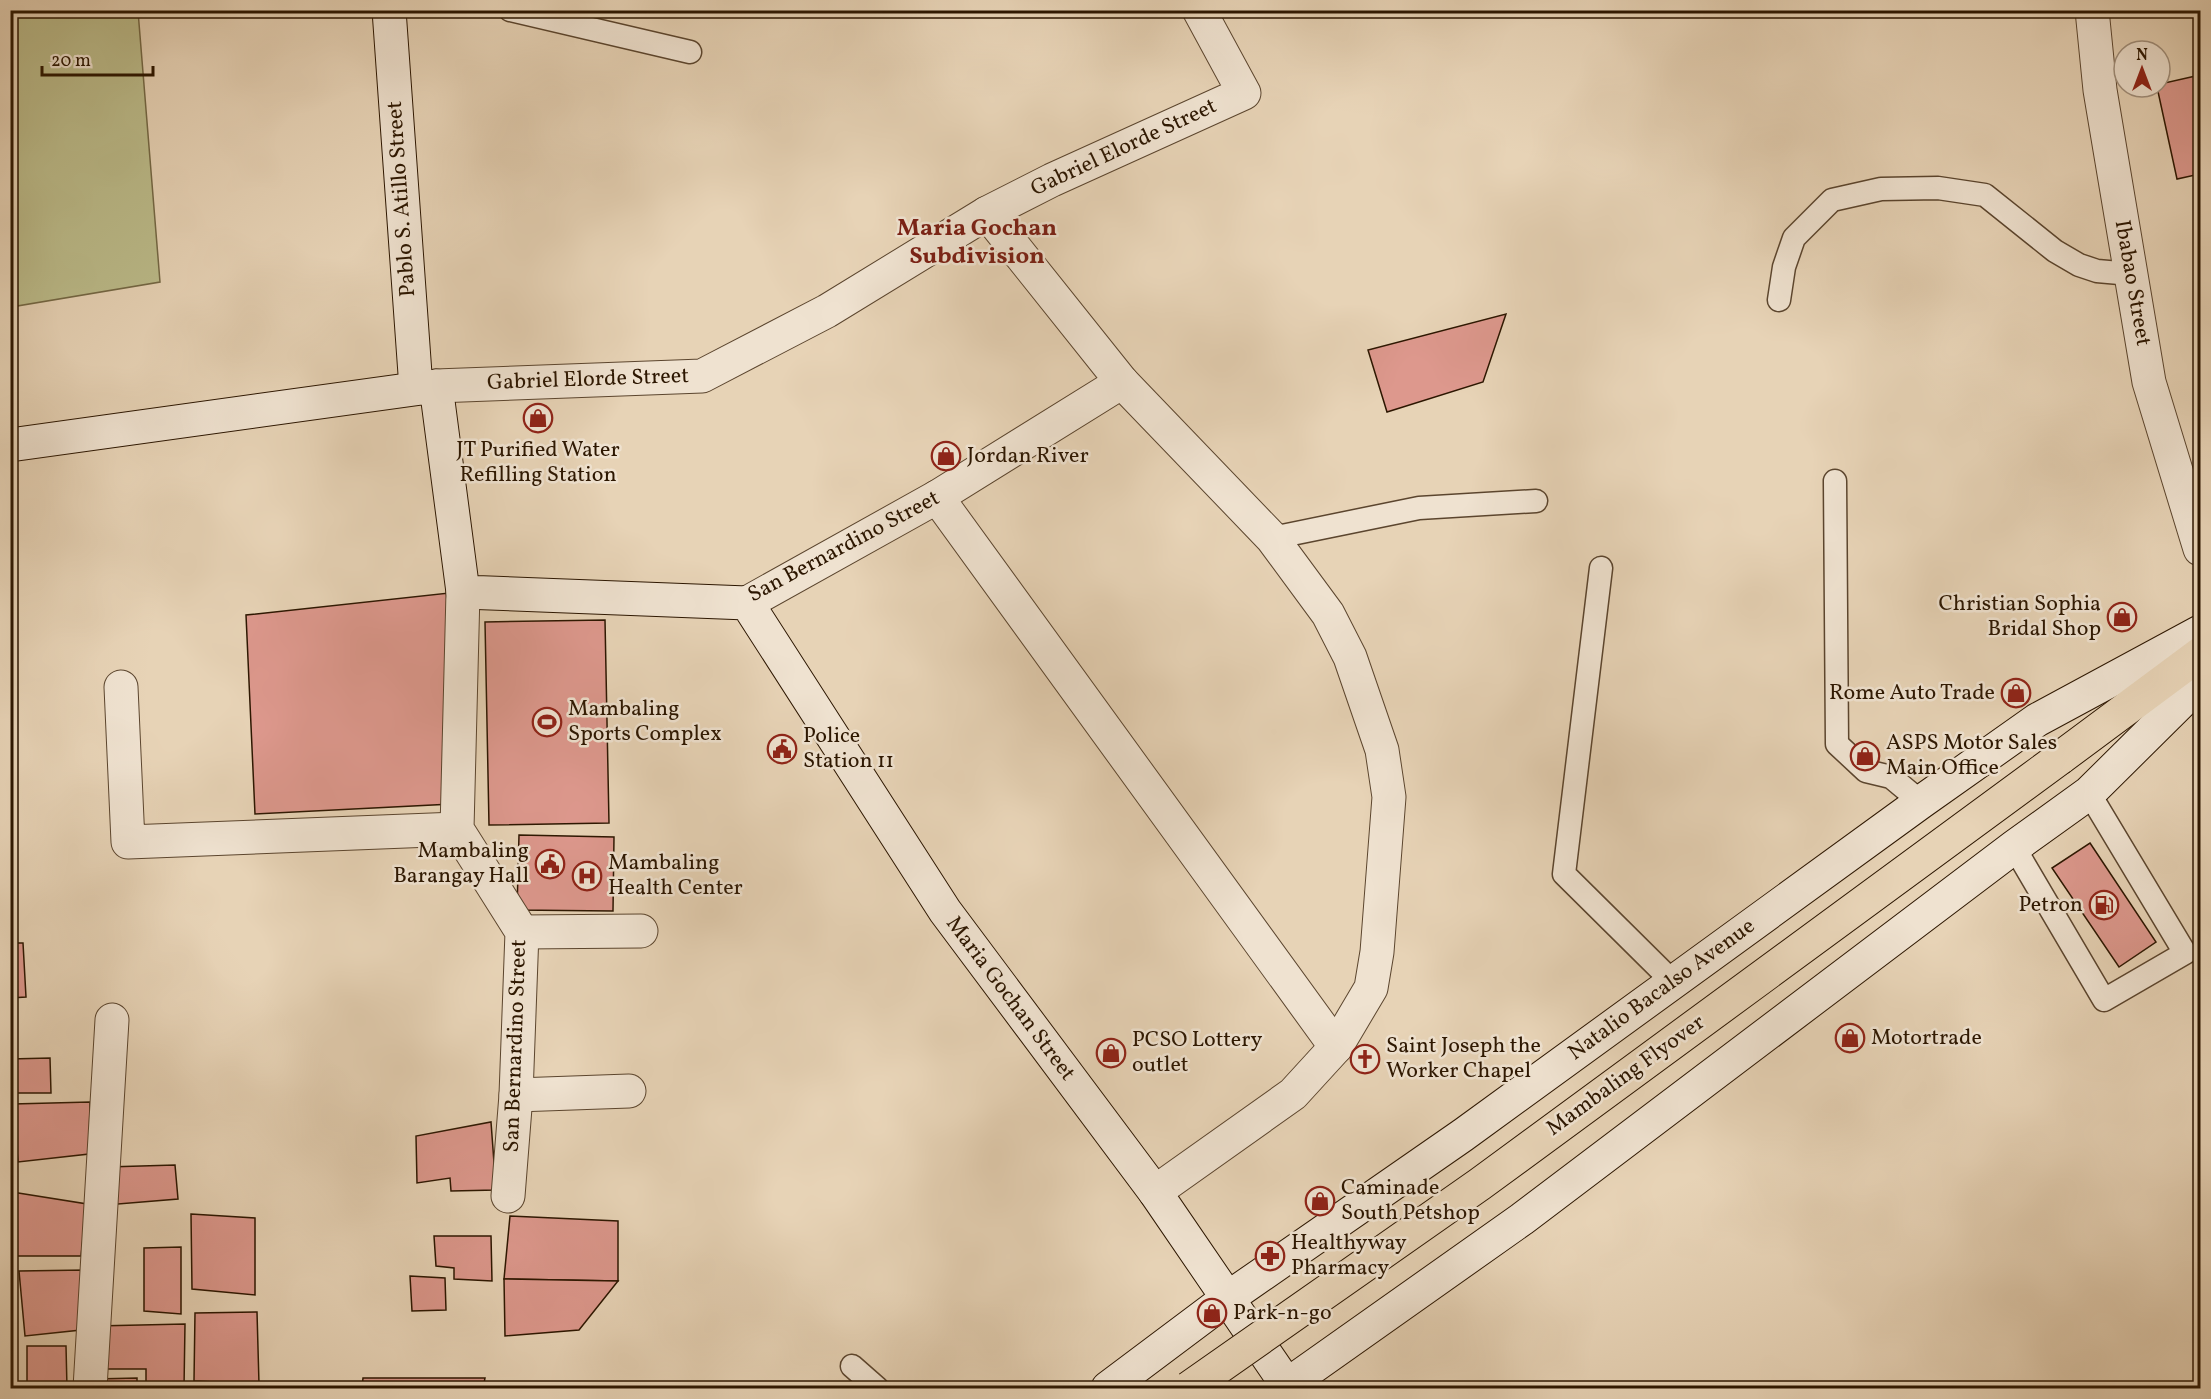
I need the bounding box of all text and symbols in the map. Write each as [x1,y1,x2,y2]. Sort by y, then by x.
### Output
scale bar [42,39,153,77]
north arrow [2112,39,2172,99]
text: N [2136,45,2148,67]
text: 20 m [51,49,91,74]
street label: Gabriel Elorde Street [1026,91,1222,205]
street label: Pablo S. Atillo Street [380,100,424,298]
district label: Maria Gochan Subdivision [897,212,1057,274]
street label: Ibabao Street [2106,218,2158,349]
street label: Gabriel Elorde Street [487,361,690,399]
shop icon: JT Purified Water Refilling Station [522,402,554,434]
place label: JT Purified Water Refilling Station [456,435,620,491]
shop icon: Jordan River [930,440,962,472]
place label: Jordan River [967,441,1089,472]
street label: San Bernardino Street [743,483,946,611]
place label: Christian Sophia Bridal Shop [1939,589,2101,645]
shop icon: Christian Sophia Bridal Shop [2106,601,2138,633]
shop icon: Rome Auto Trade [2000,677,2032,709]
place label: Rome Auto Trade [1829,678,1995,709]
place label: Mambaling Sports Complex [568,694,722,750]
sports icon: Mambaling Sports Complex [531,706,563,738]
place label: Police Station 11 [803,721,894,777]
place label: ASPS Motor Sales Main Office [1886,728,2057,784]
public building icon: Police Station 11 [766,733,798,765]
shop icon: ASPS Motor Sales Main Office [1849,740,1881,772]
place label: Mambaling Barangay Hall [393,836,529,892]
public building icon: Mambaling Barangay Hall [534,848,566,880]
place label: Mambaling Health Center [608,848,743,904]
hospital icon: Mambaling Health Center [571,860,603,892]
fuel station icon: Petron [2088,889,2120,921]
place label: Petron [2018,890,2083,921]
street label: Maria Gochan Street [938,910,1082,1088]
street label: Natalio Bacalso Avenue [1562,911,1762,1069]
street label: San Bernardino Street [497,939,535,1153]
street label: Mambaling Flyover [1540,1008,1712,1144]
shop icon: Motortrade [1834,1022,1866,1054]
place label: Motortrade [1871,1023,1982,1054]
place label: PCSO Lottery outlet [1132,1025,1262,1081]
place label: Saint Joseph the Worker Chapel [1386,1031,1541,1087]
shop icon: PCSO Lottery outlet [1095,1037,1127,1069]
church icon: Saint Joseph the Worker Chapel [1349,1043,1381,1075]
place label: Caminade South Petshop [1341,1173,1480,1229]
shop icon: Caminade South Petshop [1304,1185,1336,1217]
place label: Healthyway Pharmacy [1291,1228,1407,1284]
pharmacy icon: Healthyway Pharmacy [1254,1240,1286,1272]
shop icon: Park-n-go [1196,1297,1228,1329]
place label: Park-n-go [1233,1298,1332,1329]

